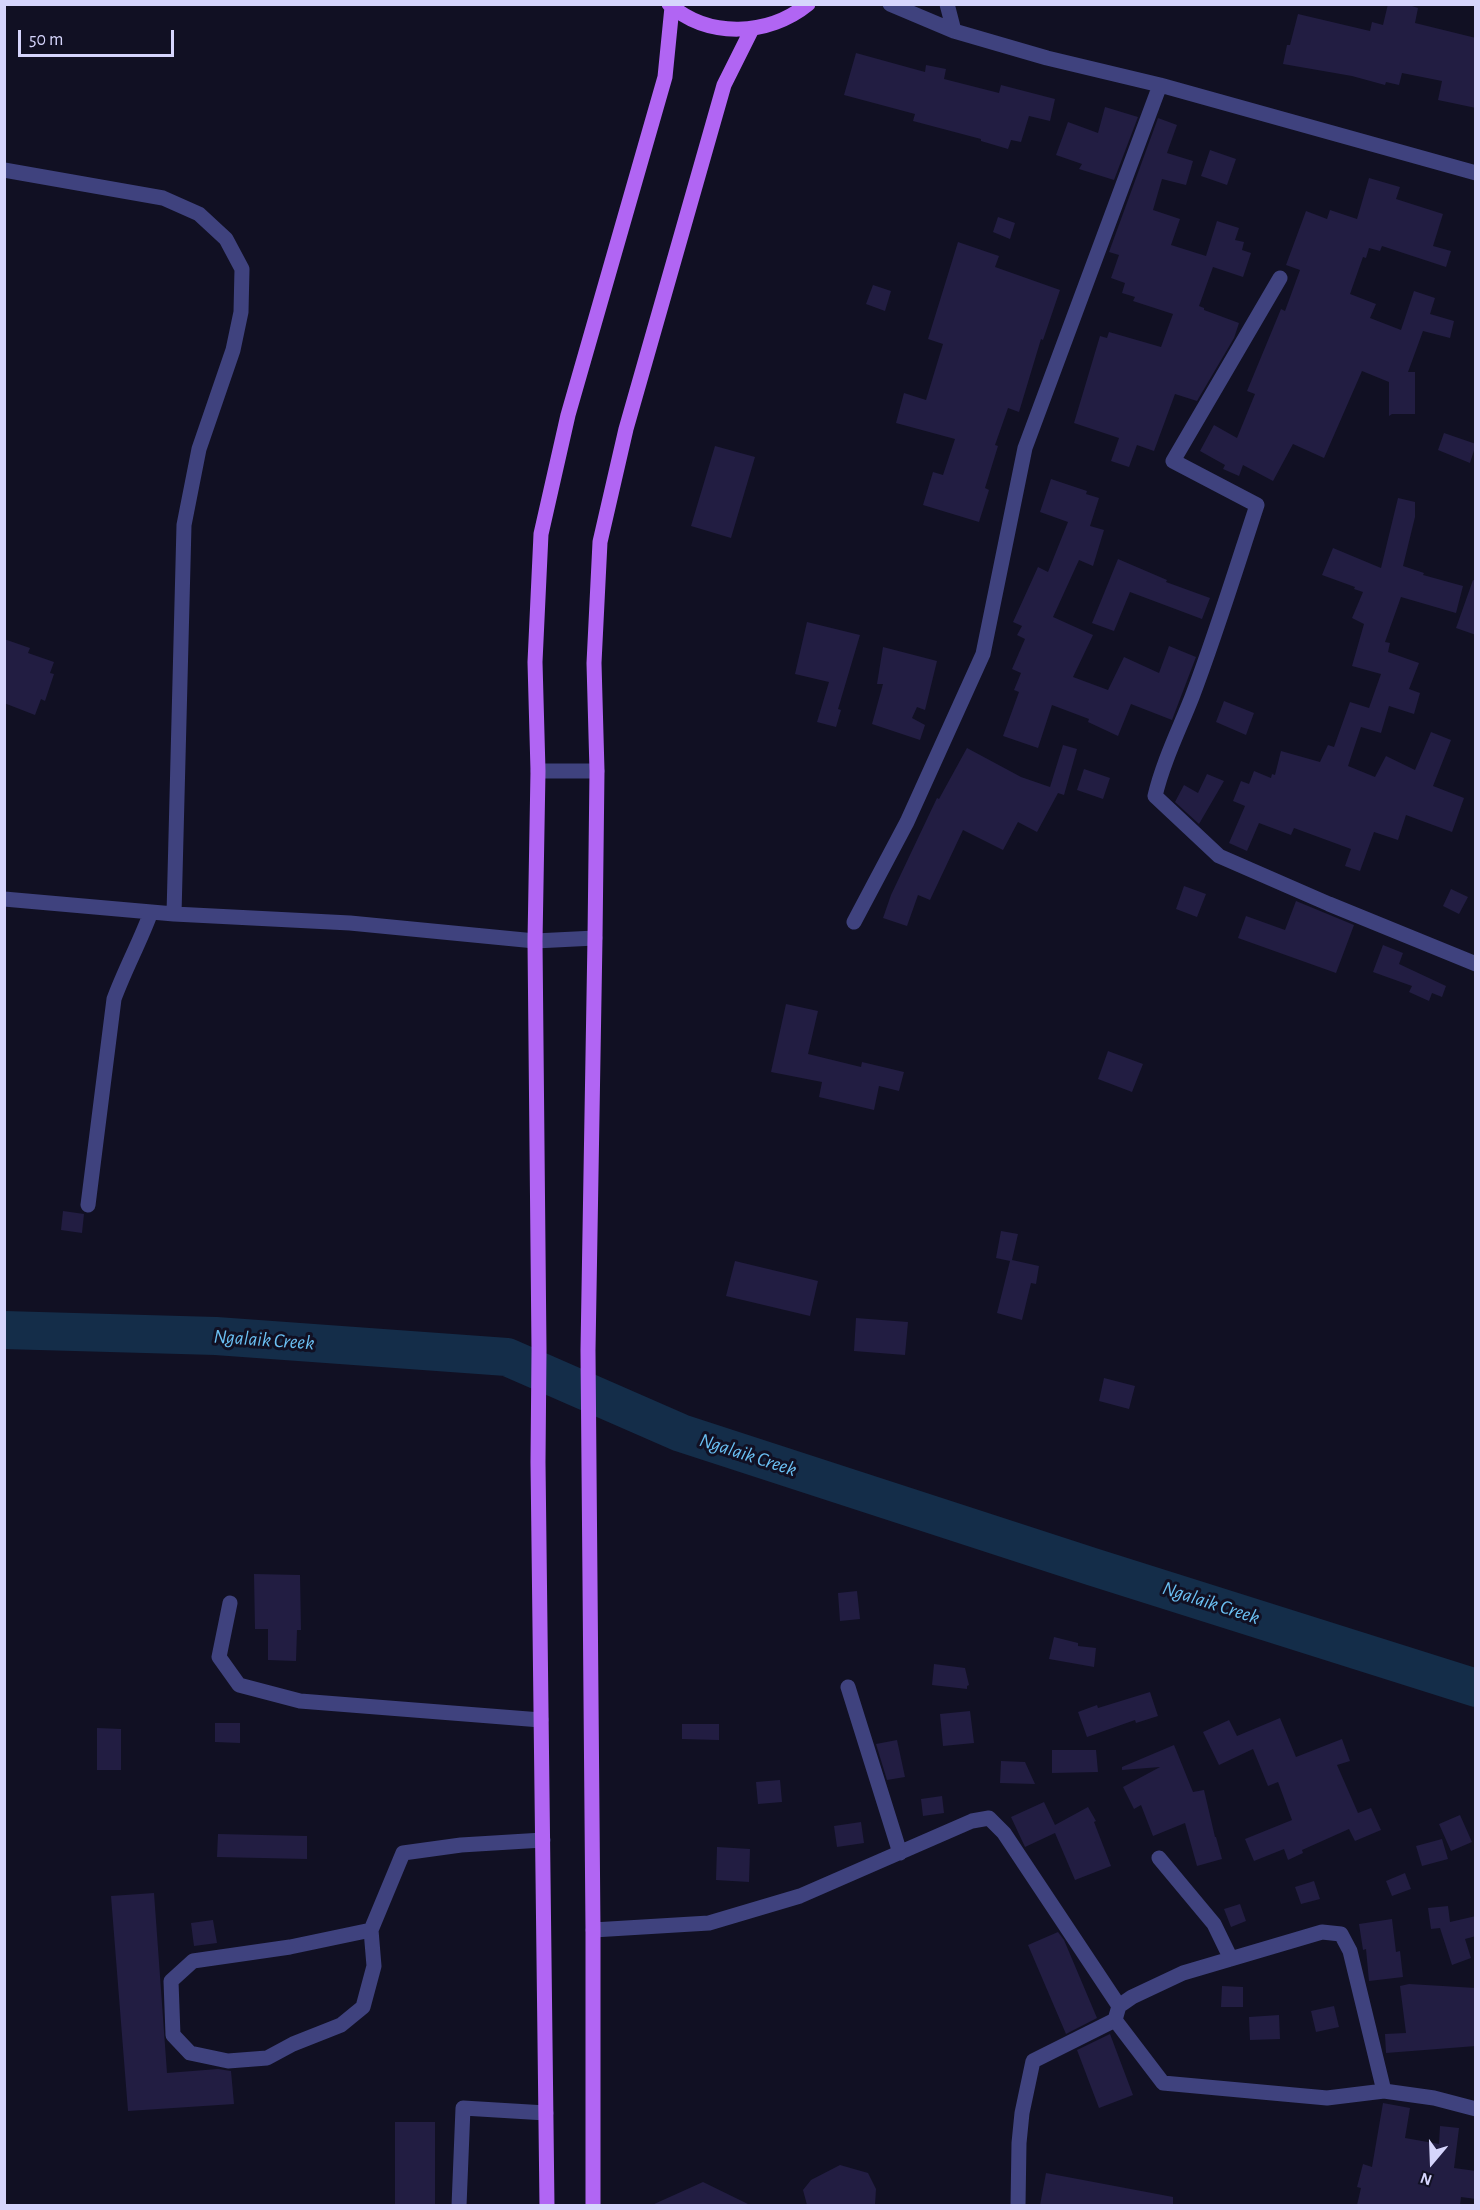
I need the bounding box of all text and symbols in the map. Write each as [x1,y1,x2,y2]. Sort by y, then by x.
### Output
scale bar [21,18,177,56]
text: 50 m [29,31,63,49]
water label: Ngalaik Creek [213,1325,315,1355]
water label: Ngalaik Creek [696,1428,800,1482]
water label: Ngalaik Creek [1159,1576,1263,1630]
north arrow [1402,2132,1462,2192]
text: N [1418,2170,1434,2188]

